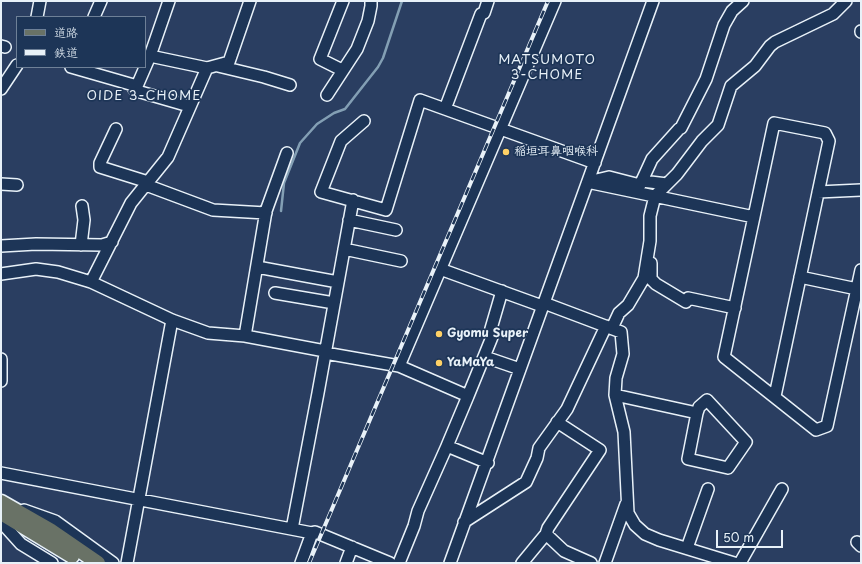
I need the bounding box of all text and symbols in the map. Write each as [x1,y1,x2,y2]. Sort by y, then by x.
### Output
legend [16,16,146,68]
text: 道路 [54,23,78,41]
text: 鉄道 [54,43,78,61]
district label: MATSUMOTO 3-CHOME [499,52,595,83]
district label: OIDE 3-CHOME [87,88,201,104]
place label: 稲垣耳鼻咽喉科 [514,145,598,159]
marker: 稲垣耳鼻咽喉科 [501,147,511,157]
place label: Gyomu Super [447,327,528,341]
marker: Gyomu Super [434,329,444,339]
place label: YaMaYa [447,356,494,370]
marker: YaMaYa [434,358,444,368]
scale bar [718,522,785,548]
text: 50 m [723,528,754,546]

